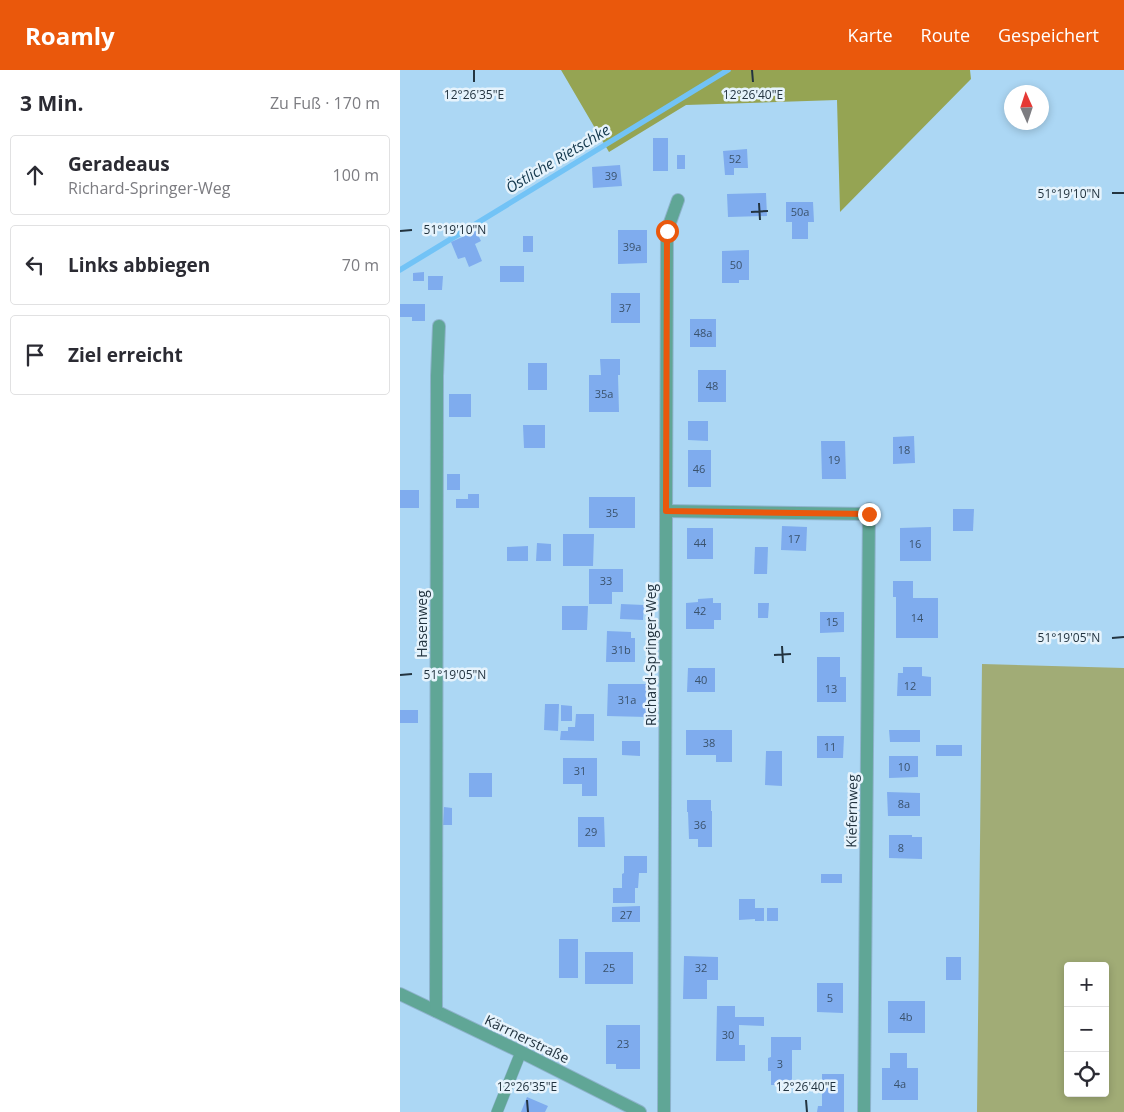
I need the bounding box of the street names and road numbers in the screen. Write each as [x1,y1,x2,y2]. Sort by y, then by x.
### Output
street label: Richard-Springer-Weg [641,584,660,726]
street label: Hasenweg [412,590,431,658]
street label: Kiefernweg [841,774,862,848]
street label: Kärrnerstraße [482,1010,573,1067]

